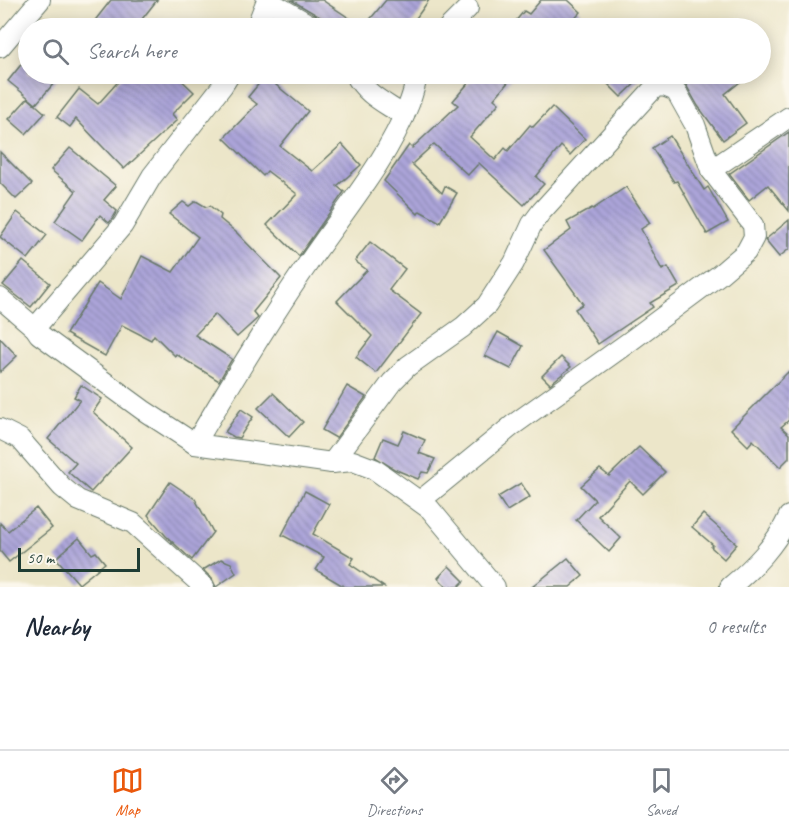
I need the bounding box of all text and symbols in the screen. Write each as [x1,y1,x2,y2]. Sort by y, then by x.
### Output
search box [18,18,771,84]
icon: search [39,35,72,68]
text: Search here [87,37,177,65]
scale bar [18,545,140,572]
text: 50 m [27,548,54,568]
text: Nearby [24,610,89,643]
text: 0 results [706,614,765,639]
tab: Map [111,764,144,820]
tab: Directions [367,764,422,820]
tab: Saved [645,764,678,820]

